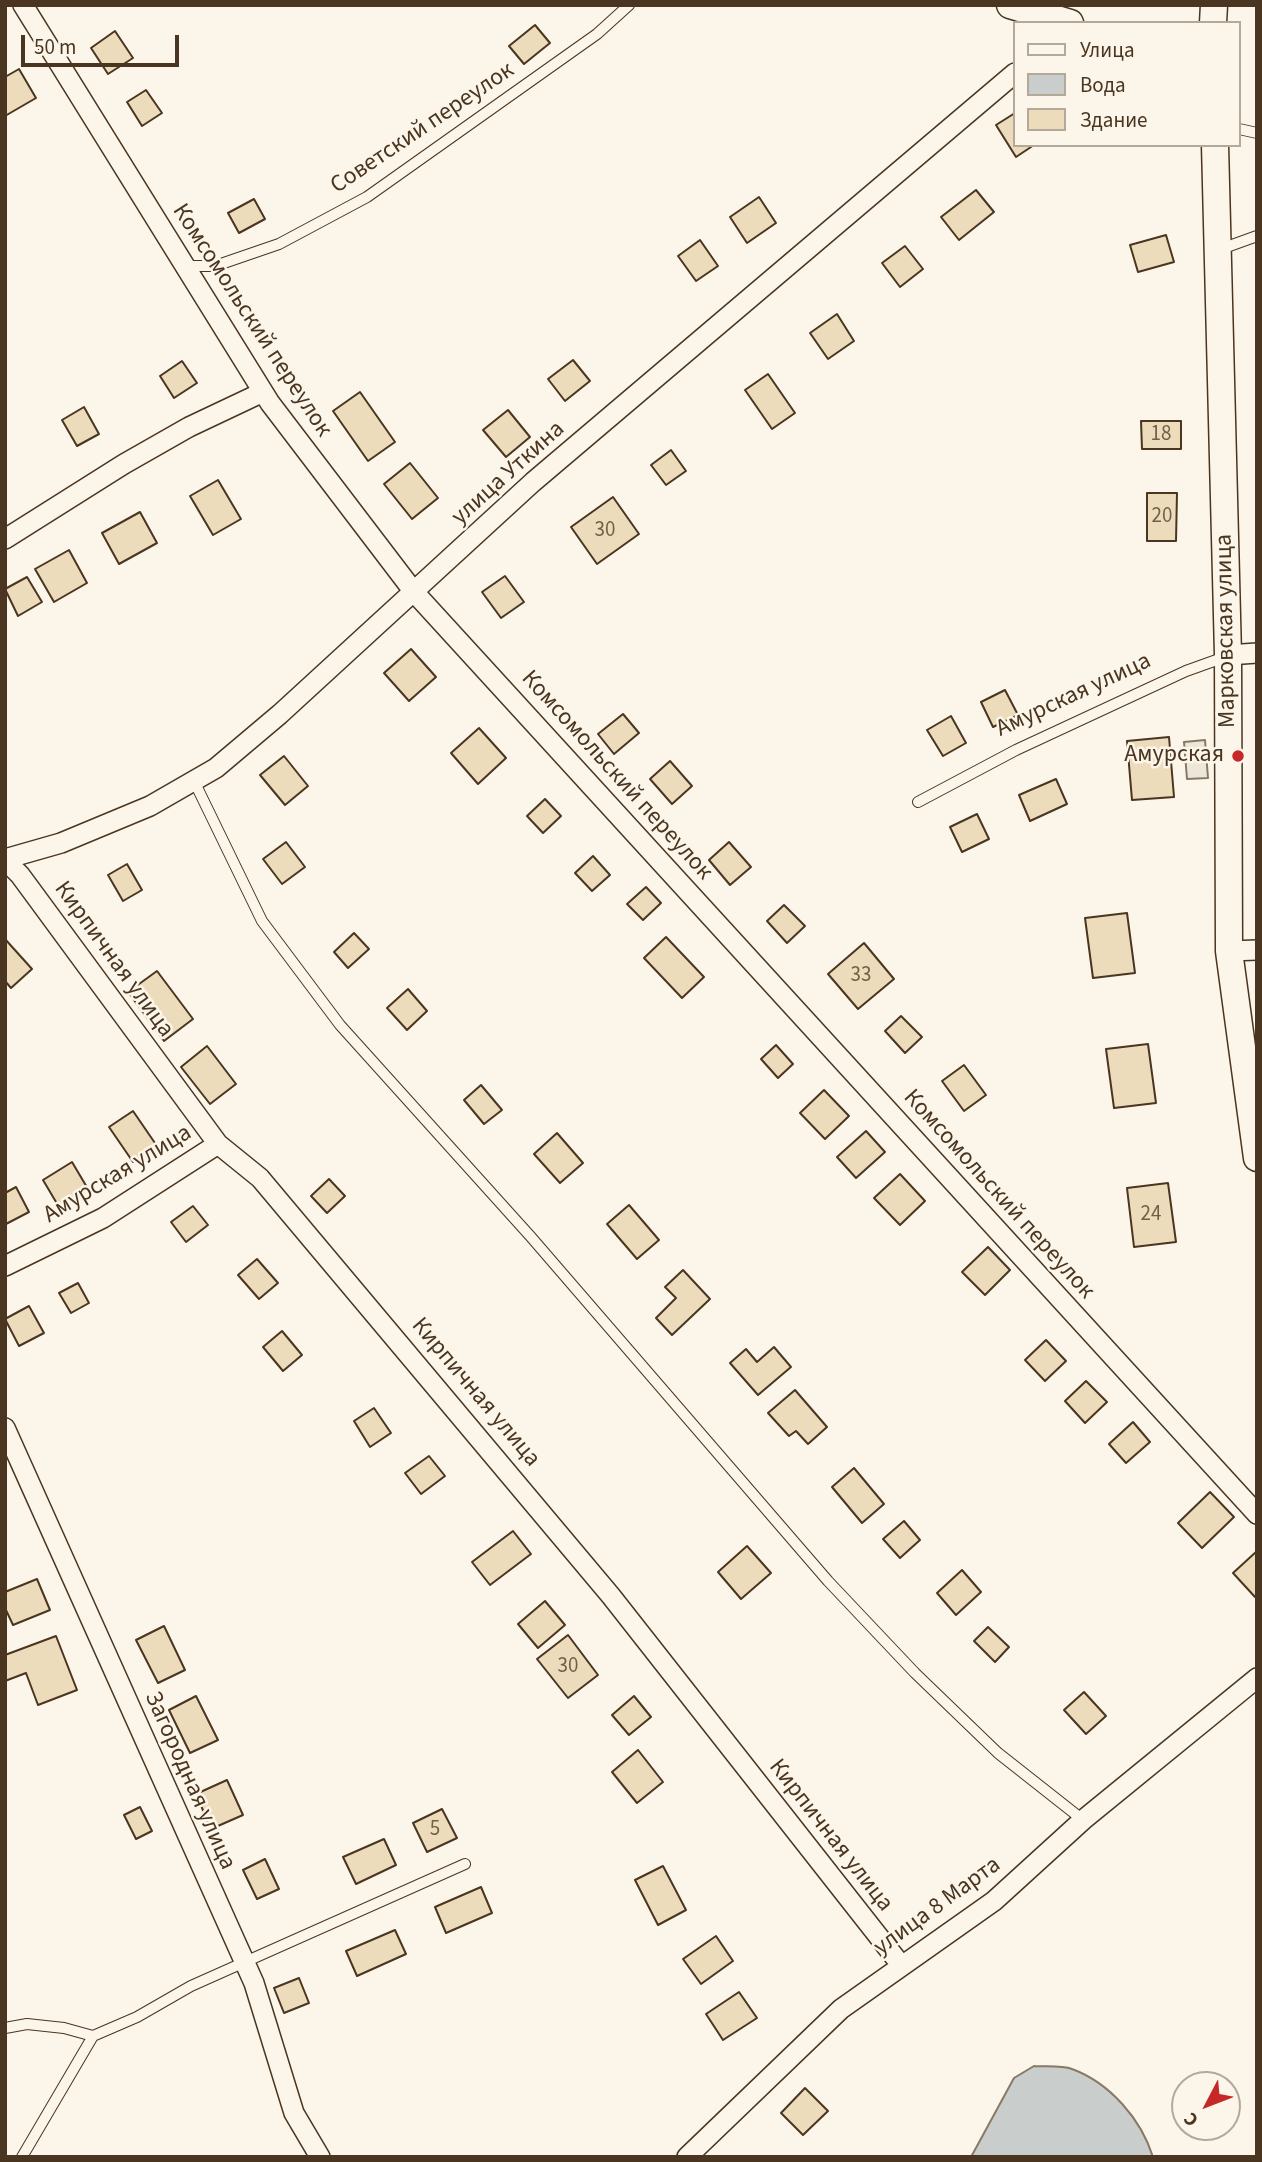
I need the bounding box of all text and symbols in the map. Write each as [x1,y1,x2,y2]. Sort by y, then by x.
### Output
scale bar [24,21,182,65]
legend [1014,21,1241,147]
text: 50 m [34,32,76,62]
text: Улица [1080,35,1135,65]
street label: Советский переулок [326,57,520,201]
text: Вода [1080,70,1126,100]
text: Здание [1080,105,1148,135]
street label: Комсомольский переулок [165,199,337,443]
street label: улица Уткина [447,416,571,532]
house number: 18 [1151,422,1171,448]
house number: 20 [1152,504,1172,530]
house number: 30 [595,518,615,544]
street label: Марковская улица [1211,534,1243,728]
street label: Амурская улица [992,648,1156,744]
street label: Комсомольский переулок [514,665,718,887]
place label: Амурская [1124,742,1224,770]
marker: Амурская [1230,748,1246,764]
street label: Кирпичная улица [47,876,179,1044]
house number: 33 [851,963,871,989]
street label: Комсомольский переулок [896,1084,1100,1306]
street label: Амурская улица [39,1120,197,1230]
house number: 24 [1141,1202,1161,1228]
street label: Кирпичная улица [404,1313,546,1473]
house number: 30 [558,1654,578,1680]
street label: Загородная улица [137,1687,241,1875]
street label: Кирпичная улица [762,1754,898,1918]
house number: 5 [430,1817,440,1843]
street label: улица 8 Марта [869,1851,1007,1963]
north arrow [1171,2071,1241,2141]
text: С [1178,2106,1205,2132]

